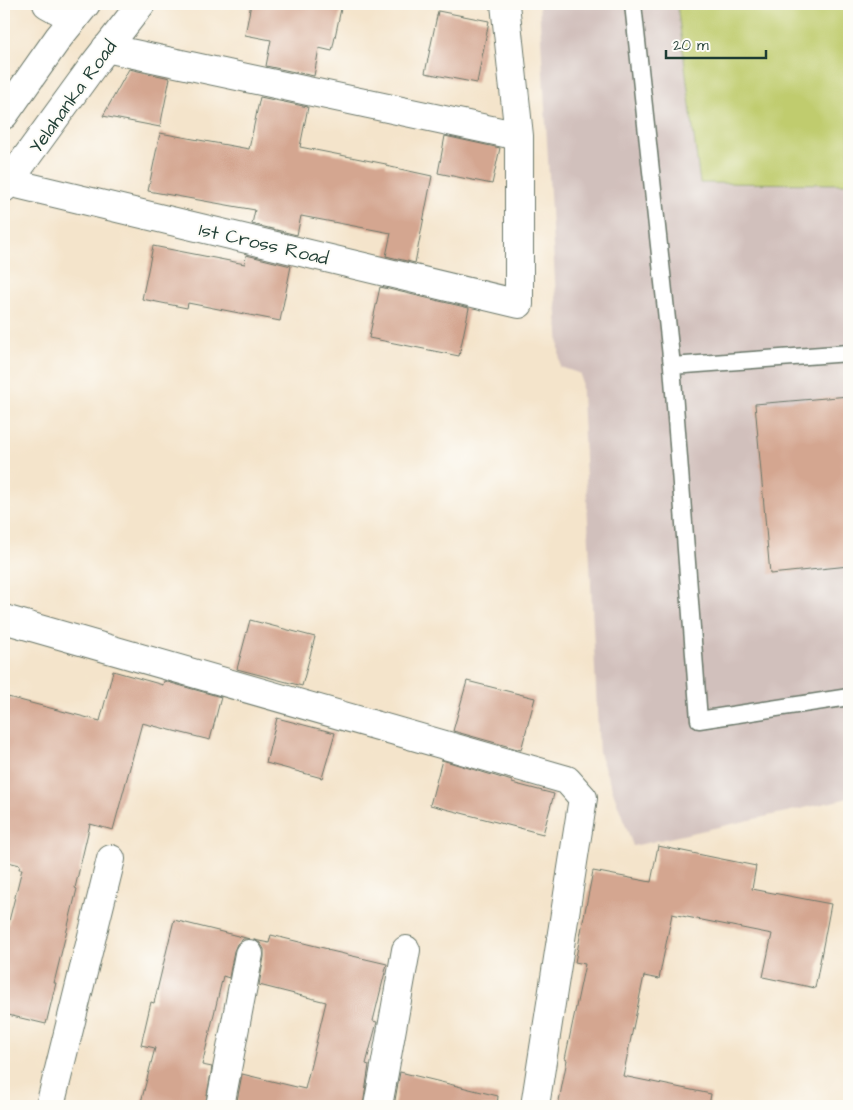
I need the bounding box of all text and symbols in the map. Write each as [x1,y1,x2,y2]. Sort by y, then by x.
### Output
scale bar [666,28,766,60]
street label: Yelahanka Road [23,34,124,159]
text: 20 m [673,35,709,56]
street label: 1st Cross Road [196,216,331,273]

